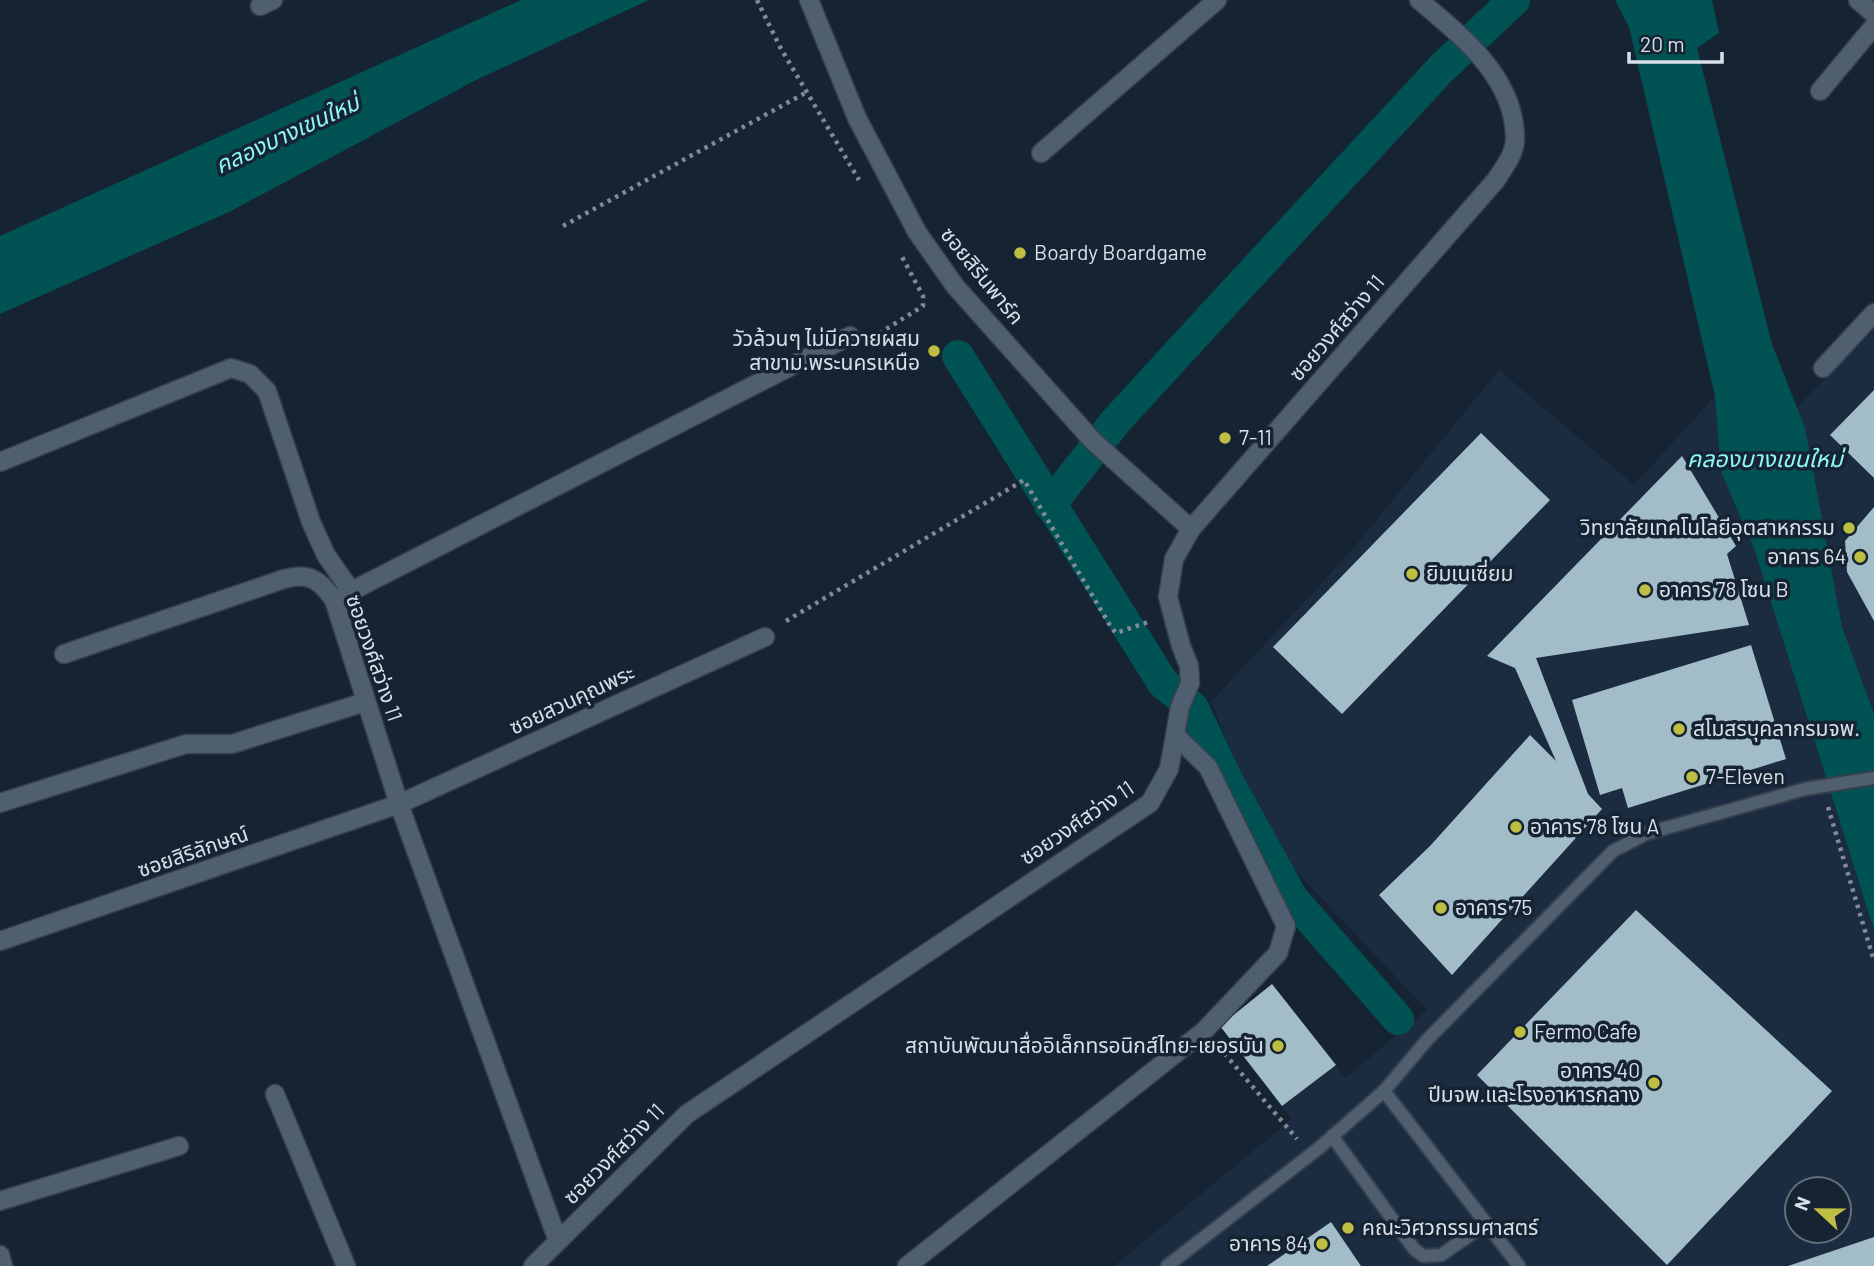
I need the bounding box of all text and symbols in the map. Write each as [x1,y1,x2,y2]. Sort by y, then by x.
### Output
scale bar [1629,21,1722,65]
text: 20 m [1640,31,1685,56]
water label: คลองบางเขนใหม่ [210,86,366,179]
street label: ซอยสิรีนพาร์ค [936,221,1030,329]
place label: Boardy Boardgame [1034,239,1207,264]
marker: Boardy Boardgame [1012,245,1028,261]
street label: ซอยวงศ์สว่าง 11 [1283,269,1389,385]
place label: วัวล้วนๆ ไม่มีควายผสม สาขาม.พระนครเหนือ [733,325,920,374]
marker: วัวล้วนๆ ไม่มีควายผสม สาขาม.พระนครเหนือ [926,343,942,359]
place label: 7-11 [1239,424,1272,449]
marker: 7-11 [1217,430,1233,446]
water label: คลองบางเขนใหม่ [1687,444,1846,472]
place label: วิทยาลัยเทคโนโลยีอุตสาหกรรม [1580,514,1835,541]
marker: วิทยาลัยเทคโนโลยีอุตสาหกรรม [1841,520,1857,536]
place label: อาคาร 64 [1767,543,1846,568]
marker: อาคาร 64 [1852,549,1868,565]
place label: ยิมเนเซี่ยม [1426,559,1513,585]
marker: ยิมเนเซี่ยม [1404,566,1420,582]
place label: อาคาร 78 โซน B [1659,576,1789,601]
marker: อาคาร 78 โซน B [1637,582,1653,598]
street label: ซอยวงศ์สว่าง 11 [342,591,409,724]
street label: ซอยสวนคุณพระ [505,659,639,740]
place label: สโมสรบุคลากรมจพ. [1693,715,1860,742]
marker: สโมสรบุคลากรมจพ. [1671,721,1687,737]
place label: 7-Eleven [1706,763,1785,788]
marker: 7-Eleven [1684,769,1700,785]
street label: ซอยวงศ์สว่าง 11 [1014,774,1138,869]
place label: อาคาร 78 โซน A [1530,813,1659,838]
marker: อาคาร 78 โซน A [1508,819,1524,835]
street label: ซอยสิริลักษณ์ [134,820,251,881]
place label: อาคาร 75 [1455,894,1532,919]
marker: อาคาร 75 [1433,900,1449,916]
place label: Fermo Cafe [1534,1018,1638,1043]
marker: Fermo Cafe [1512,1024,1528,1040]
place label: สถาบันพัฒนาสื่ออิเล็กทรอนิกส์ไทย-เยอรมัน [905,1031,1264,1057]
marker: สถาบันพัฒนาสื่ออิเล็กทรอนิกส์ไทย-เยอรมัน [1270,1038,1286,1054]
place label: อาคาร 40 ปีมจพ.และโรงอาหารกลาง [1428,1057,1640,1106]
marker: อาคาร 40 ปีมจพ.และโรงอาหารกลาง [1646,1075,1662,1091]
street label: ซอยวงศ์สว่าง 11 [557,1097,668,1208]
north arrow [1783,1175,1853,1245]
text: N [1789,1193,1815,1214]
place label: คณะวิศวกรรมศาสตร์ [1362,1214,1539,1239]
marker: คณะวิศวกรรมศาสตร์ [1340,1220,1356,1236]
place label: อาคาร 84 [1229,1230,1308,1255]
marker: อาคาร 84 [1314,1236,1330,1252]

